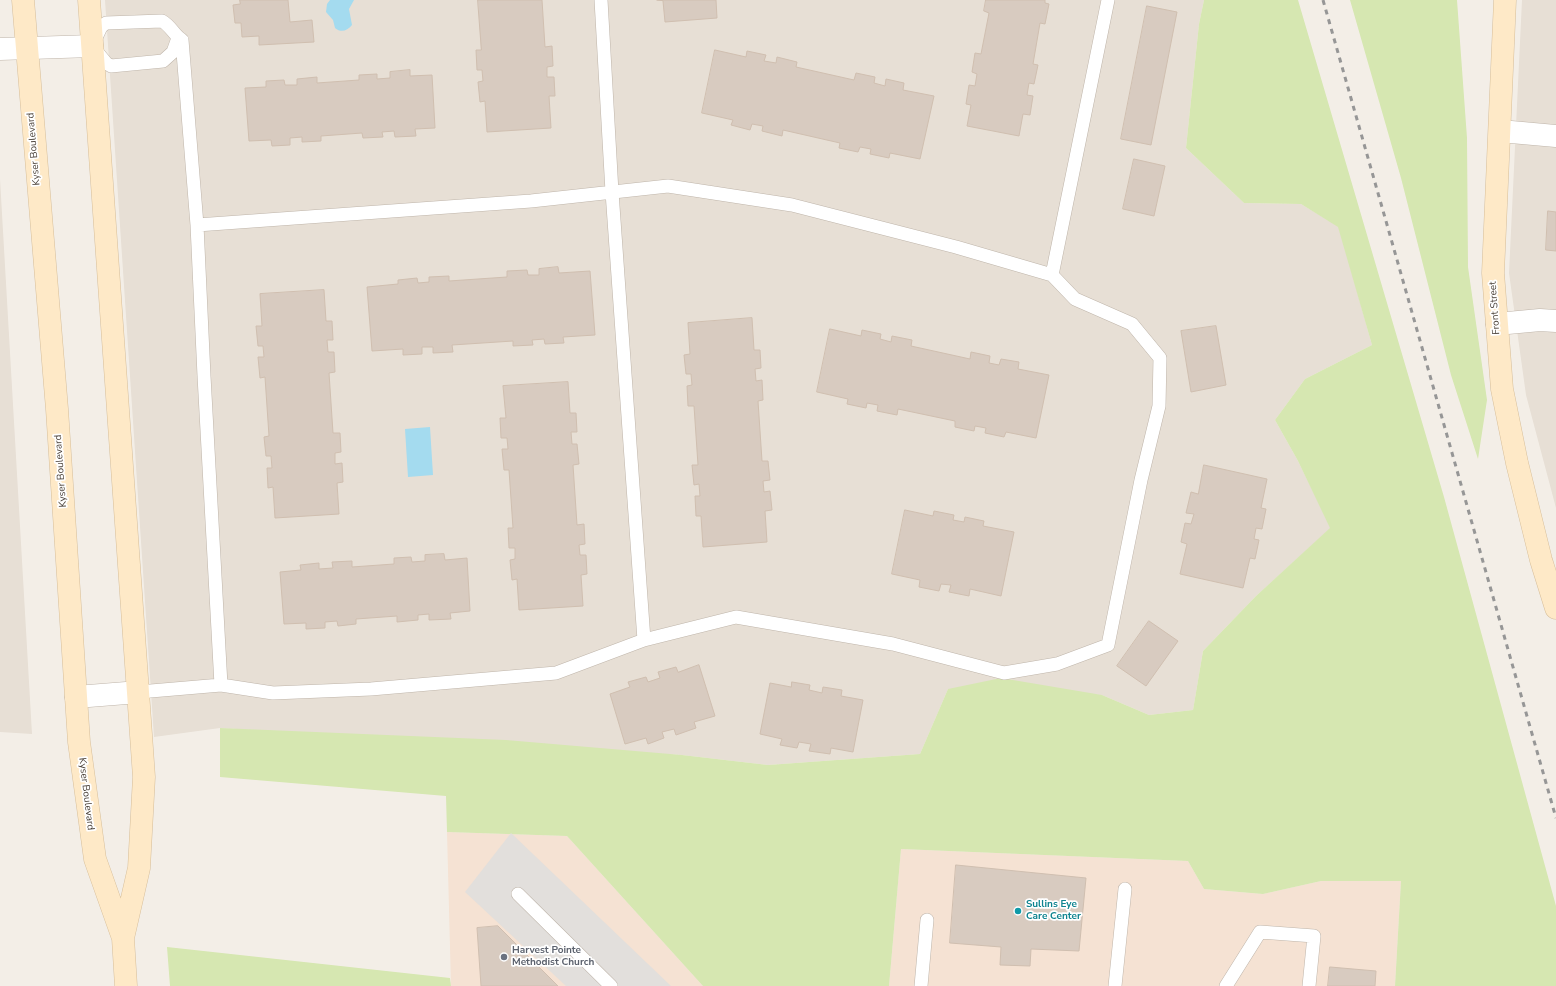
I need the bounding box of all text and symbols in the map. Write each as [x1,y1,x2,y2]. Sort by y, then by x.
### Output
street label: Kyser Boulevard [25,112,43,186]
street label: Front Street [1487,281,1503,335]
street label: Kyser Boulevard [52,434,70,508]
street label: Kyser Boulevard [76,757,96,831]
place label: Sullins Eye Care Center [1026,899,1081,922]
marker: Sullins Eye Care Center [1013,906,1023,916]
place label: Harvest Pointe Methodist Church [512,945,594,968]
marker: Harvest Pointe Methodist Church [499,952,509,962]

